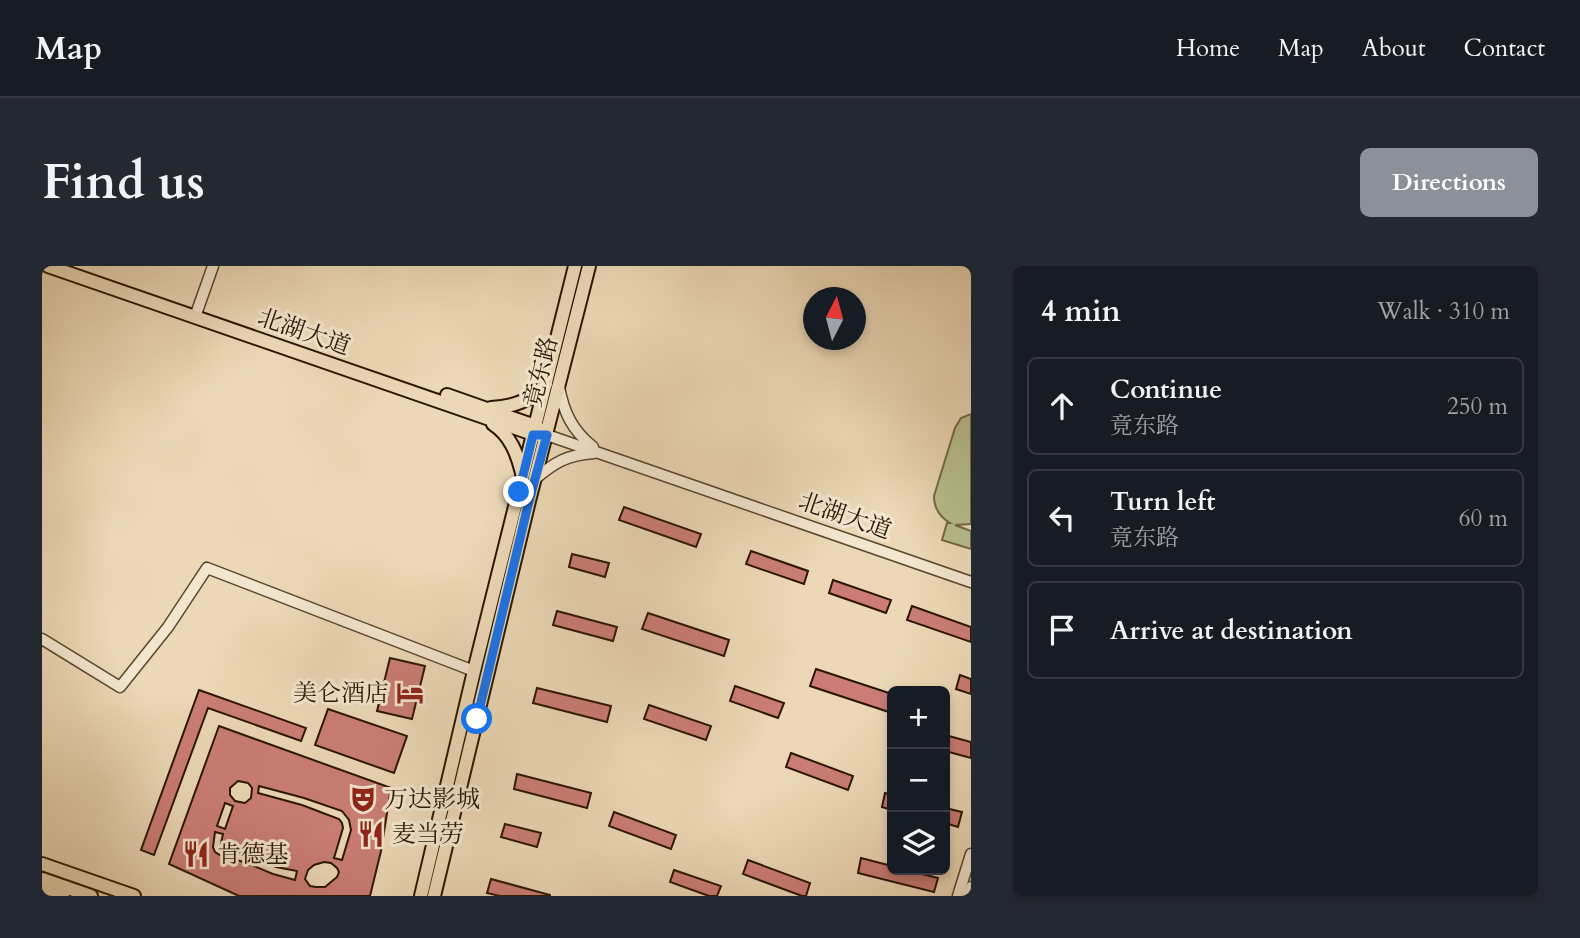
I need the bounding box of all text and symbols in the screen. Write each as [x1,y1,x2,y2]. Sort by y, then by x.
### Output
text: Map [35,26,102,71]
text: Home [1176,32,1240,65]
text: Map [1278,32,1324,65]
text: About [1362,32,1426,65]
text: Contact [1464,32,1545,65]
button: Directions [1360,148,1538,217]
text: Find us [42,149,205,216]
north arrow [803,287,866,350]
text: 4 min [1041,291,1121,332]
text: Walk · 310 m [1377,296,1510,327]
street label: 北湖大道 [253,301,355,363]
street label: 竟东路 [516,333,566,411]
text: Continue [1110,372,1222,407]
icon: ahead [1043,387,1081,425]
text: 250 m [1447,391,1508,422]
text: 竟东路 [1110,410,1179,441]
route end [503,476,534,507]
text: Turn left [1110,484,1215,519]
street label: 北湖大道 [794,485,896,547]
icon: left [1043,499,1081,537]
text: 60 m [1459,503,1508,534]
text: 竟东路 [1110,522,1179,553]
icon: arrive [1043,611,1081,649]
text: Arrive at destination [1110,613,1353,648]
place label: 美仑酒店 [293,677,389,710]
hotel icon: 美仑酒店 [395,678,425,708]
map controls [887,686,950,875]
button: + [887,686,950,749]
route start [461,703,492,734]
button: − [887,749,950,812]
place label: 万达影城 [384,783,480,816]
theatre icon: 万达影城 [348,784,378,814]
button: layers [887,812,950,875]
place label: 麦当劳 [392,818,464,851]
restaurant icon: 麦当劳 [356,819,386,849]
place label: 肯德基 [217,838,289,871]
restaurant icon: 肯德基 [181,839,211,869]

